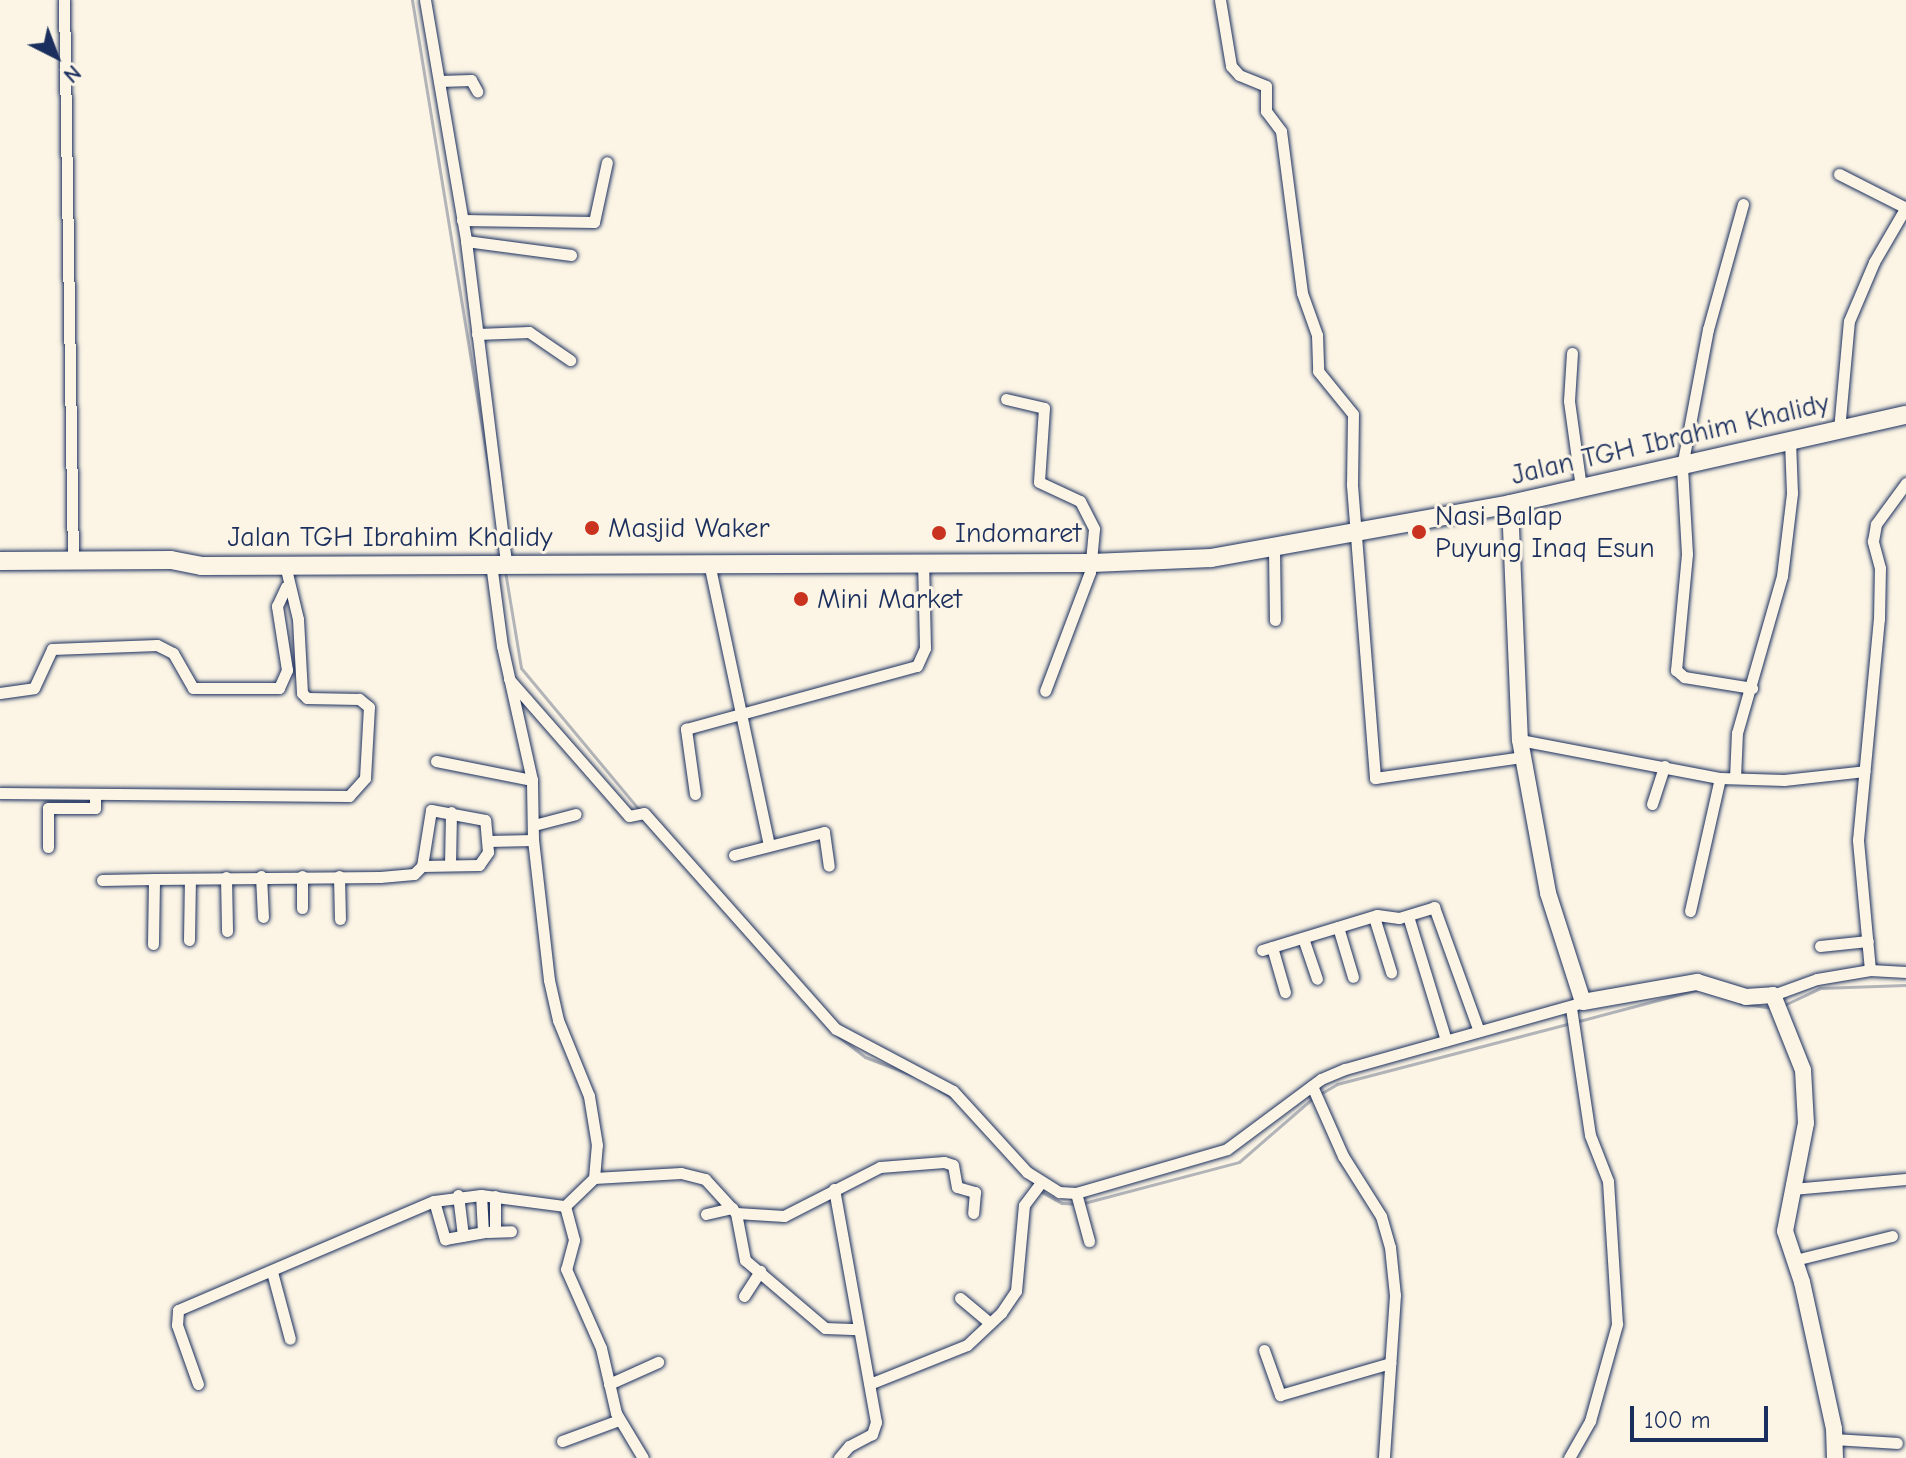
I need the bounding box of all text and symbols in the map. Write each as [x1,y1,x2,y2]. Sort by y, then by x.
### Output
north arrow [16,16,96,96]
text: N [58,59,86,88]
street label: Jalan TGH Ibrahim Khalidy [1508,386,1832,492]
place label: Nasi Balap Puyung Inaq Esun [1435,499,1655,565]
place label: Masjid Waker [608,511,770,545]
place label: Indomaret [955,516,1081,550]
marker: Masjid Waker [583,519,601,537]
street label: Jalan TGH Ibrahim Khalidy [227,520,553,554]
marker: Nasi Balap Puyung Inaq Esun [1410,523,1428,541]
marker: Indomaret [930,524,948,542]
place label: Mini Market [817,582,962,616]
marker: Mini Market [792,590,810,608]
scale bar [1634,1390,1772,1440]
text: 100 m [1644,1406,1711,1434]

